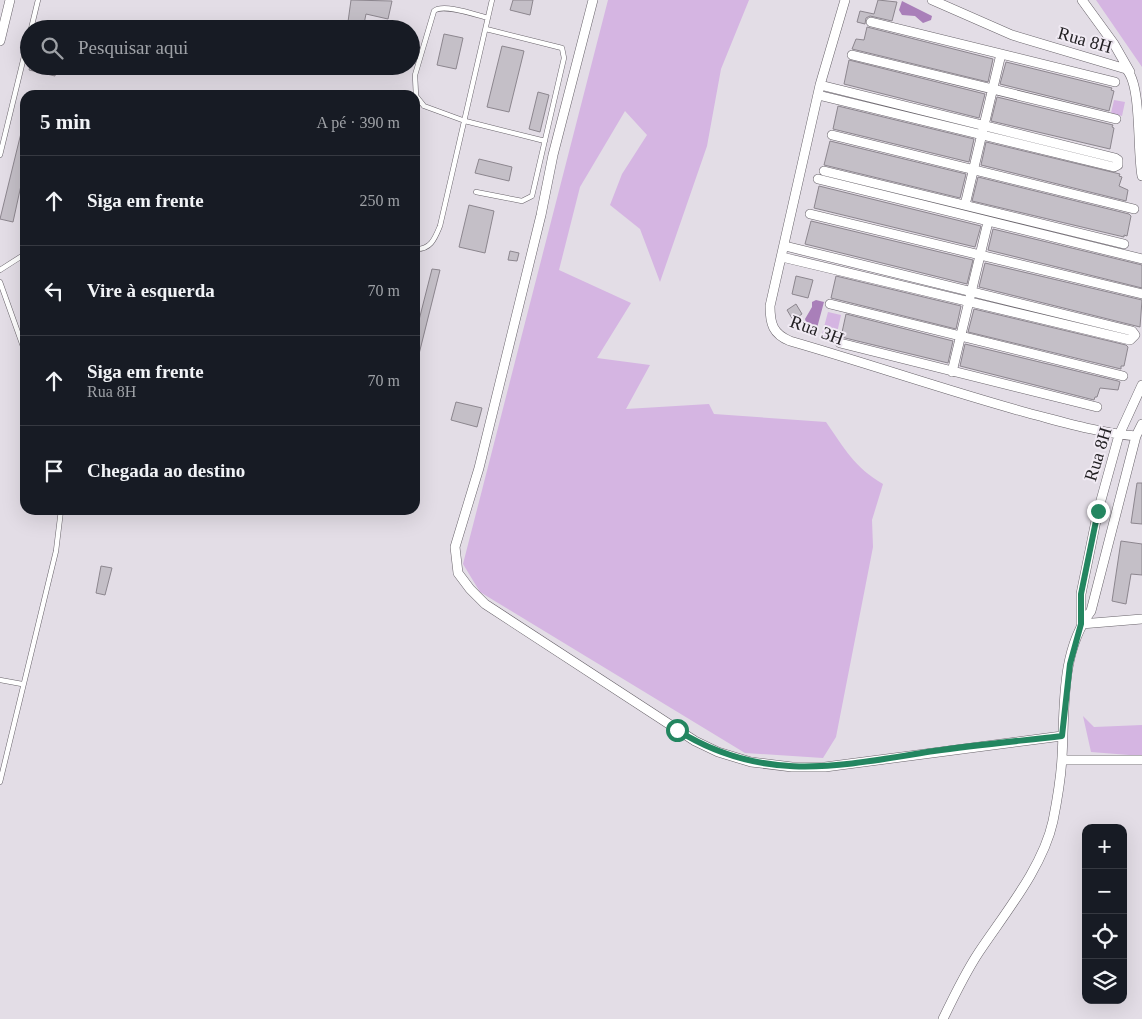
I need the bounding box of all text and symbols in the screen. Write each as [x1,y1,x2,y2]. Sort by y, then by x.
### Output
search box [20,20,420,75]
street label: Rua 8H [1056,23,1114,57]
icon: search [38,34,66,62]
text: Pesquisar aqui [78,37,188,58]
text: 5 min [40,110,91,134]
text: A pé · 390 m [316,114,400,131]
icon: ahead [40,187,68,215]
text: Siga em frente [87,190,204,211]
text: 250 m [360,192,400,209]
icon: left [40,277,68,305]
text: Vire à esquerda [87,280,215,301]
text: 70 m [368,282,400,299]
street label: Rua 3H [788,311,846,349]
text: Siga em frente [87,361,204,382]
icon: ahead [40,367,68,395]
text: 70 m [368,372,400,389]
text: Rua 8H [87,383,136,400]
street label: Rua 8H [1080,425,1116,483]
icon: arrive [40,457,68,485]
text: Chegada ao destino [87,460,245,481]
route end [1087,500,1110,523]
route start [666,719,689,742]
map controls [1082,824,1127,1004]
button: + [1082,824,1127,869]
button: − [1082,869,1127,914]
button: locate [1082,914,1127,959]
button: layers [1082,959,1127,1004]

